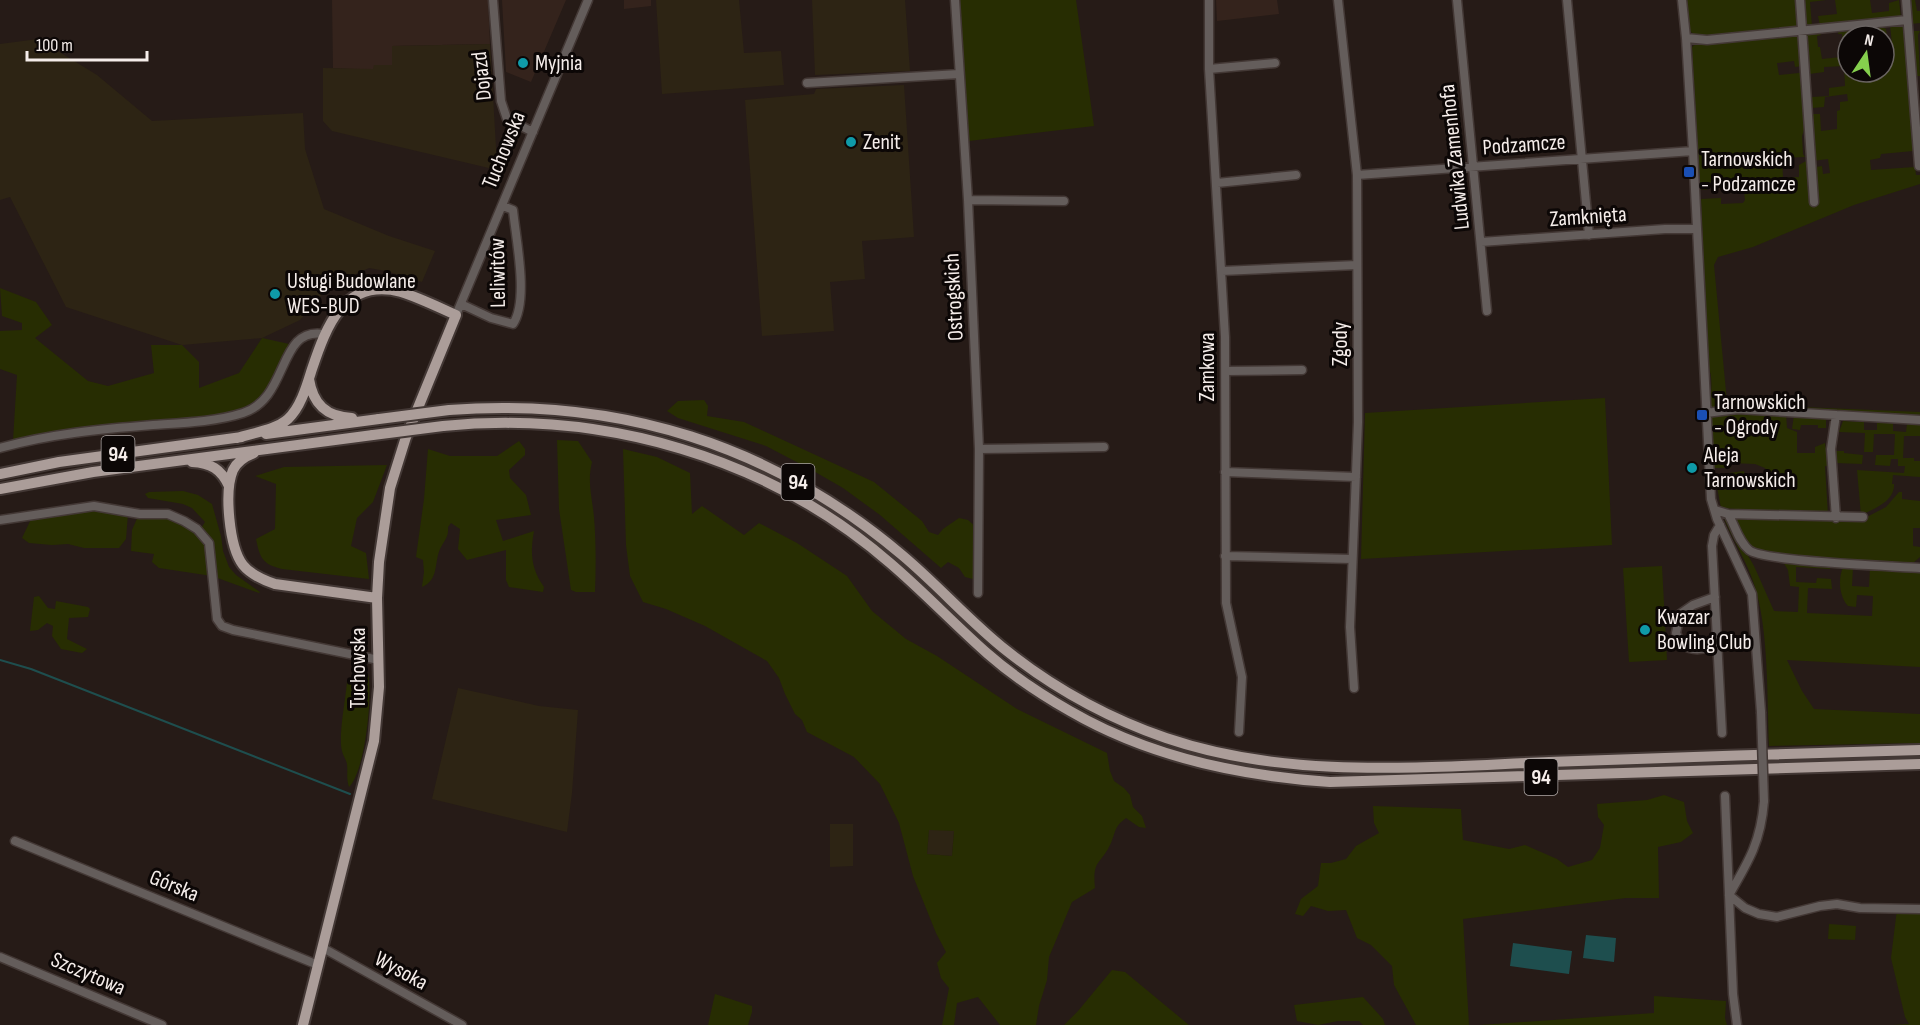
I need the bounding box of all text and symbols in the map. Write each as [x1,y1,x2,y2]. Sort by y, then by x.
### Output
scale bar [27,24,147,62]
north arrow [1836,24,1896,84]
text: N [1863,31,1875,51]
text: 100 m [36,35,73,56]
street label: Dojazd [466,50,498,102]
place label: Myjnia [535,50,582,77]
marker: Myjnia [516,56,530,70]
street label: Ludwika Zamenhofa [1434,83,1476,231]
street label: Tuchowska [476,107,532,193]
place label: Zenit [863,129,901,156]
street label: Podzamcze [1482,129,1566,161]
marker: Zenit [844,135,858,149]
place label: Tarnowskich - Podzamcze [1701,146,1796,198]
marker: Tarnowskich - Podzamcze [1682,165,1696,179]
street label: Zamknięta [1549,201,1627,233]
street label: Leliwitów [484,238,512,308]
street label: Ostrogskich [938,252,970,342]
place label: Usługi Budowlane WES-BUD [287,268,416,320]
marker: Usługi Budowlane WES-BUD [268,287,282,301]
street label: Zgody [1327,321,1354,366]
street label: Zamkowa [1194,332,1221,402]
place label: Tarnowskich - Ogrody [1714,389,1806,441]
marker: Tarnowskich - Ogrody [1695,408,1709,422]
road number: 94 [102,436,134,472]
place label: Aleja Tarnowskich [1703,442,1796,494]
marker: Aleja Tarnowskich [1685,461,1699,475]
road number: 94 [782,464,814,500]
place label: Kwazar Bowling Club [1657,604,1752,656]
marker: Kwazar Bowling Club [1638,623,1652,637]
street label: Tuchowska [345,628,372,708]
road number: 94 [1524,759,1558,795]
street label: Górska [145,864,203,908]
street label: Wysoka [370,945,432,997]
street label: Szczytowa [47,946,129,1002]

